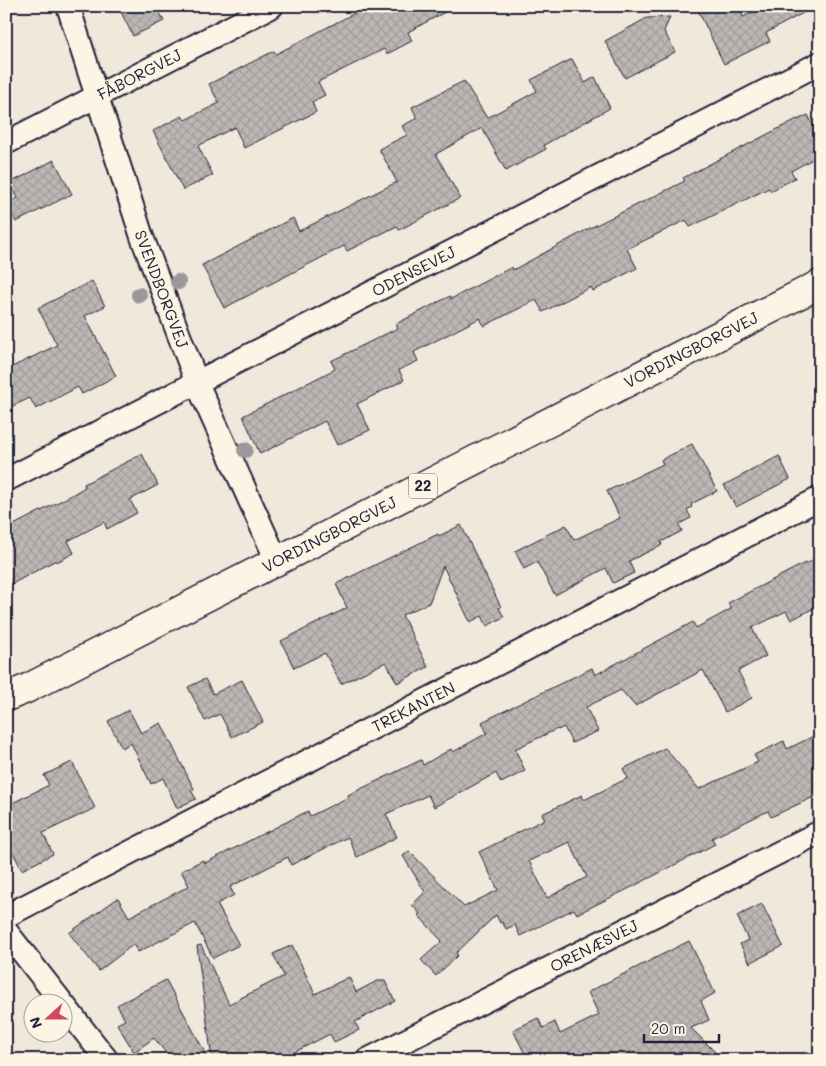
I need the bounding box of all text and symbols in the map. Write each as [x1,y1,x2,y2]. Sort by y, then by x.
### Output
street label: FÅBORGVEJ [94,43,185,104]
street label: SVENDBORGVEJ [130,227,194,351]
street label: ODENSEVEJ [368,241,459,301]
street label: VORDINGBORGVEJ [620,306,762,392]
road number: 22 [409,474,437,498]
street label: VORDINGBORGVEJ [258,491,400,577]
street label: TREKANTEN [368,676,458,736]
street label: ORENÆSVEJ [546,914,641,976]
north arrow [22,994,72,1044]
scale bar [644,1011,718,1043]
text: N [25,1014,46,1031]
text: 20 m [651,1018,685,1038]

